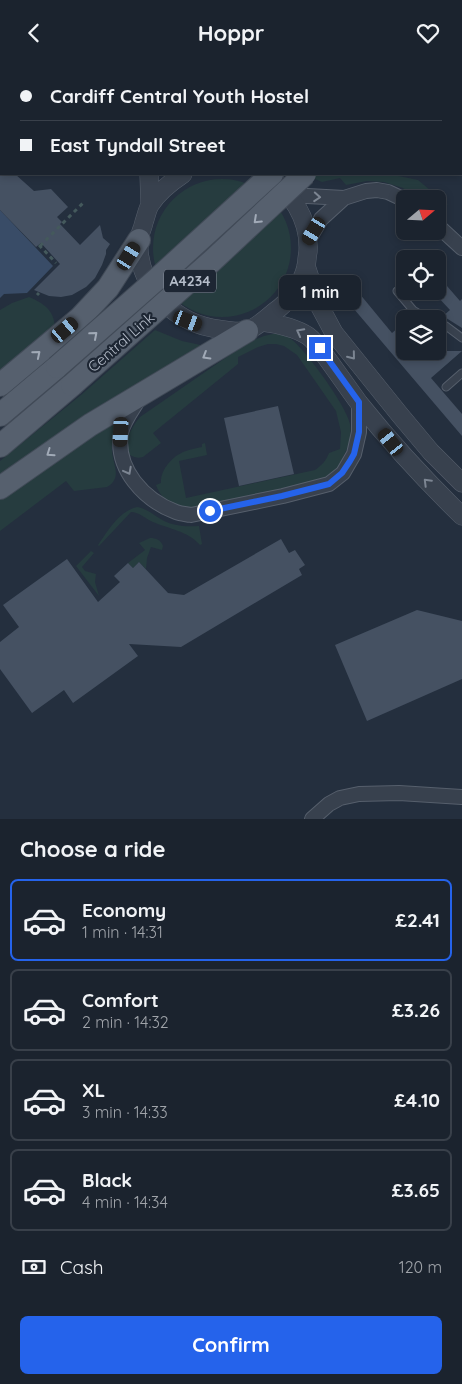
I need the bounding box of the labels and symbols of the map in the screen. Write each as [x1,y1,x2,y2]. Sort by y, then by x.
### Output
north arrow [396,190,446,240]
one-way arrow [313,191,321,202]
one-way arrow [254,214,263,223]
car [299,214,328,248]
car [114,239,143,273]
road number: A4234 [164,270,216,293]
callout: 1 min [279,275,361,311]
street label: Central Link [84,308,158,376]
car [171,309,204,333]
car [48,315,81,345]
one-way arrow [296,328,305,338]
one-way arrow [89,331,98,340]
route end [309,337,331,359]
one-way arrow [202,349,211,359]
one-way arrow [32,350,41,359]
one-way arrow [346,350,354,359]
car [112,417,129,447]
car [375,426,406,458]
one-way arrow [46,447,56,456]
one-way arrow [122,466,132,475]
one-way arrow [424,479,433,488]
route start [199,500,221,522]

